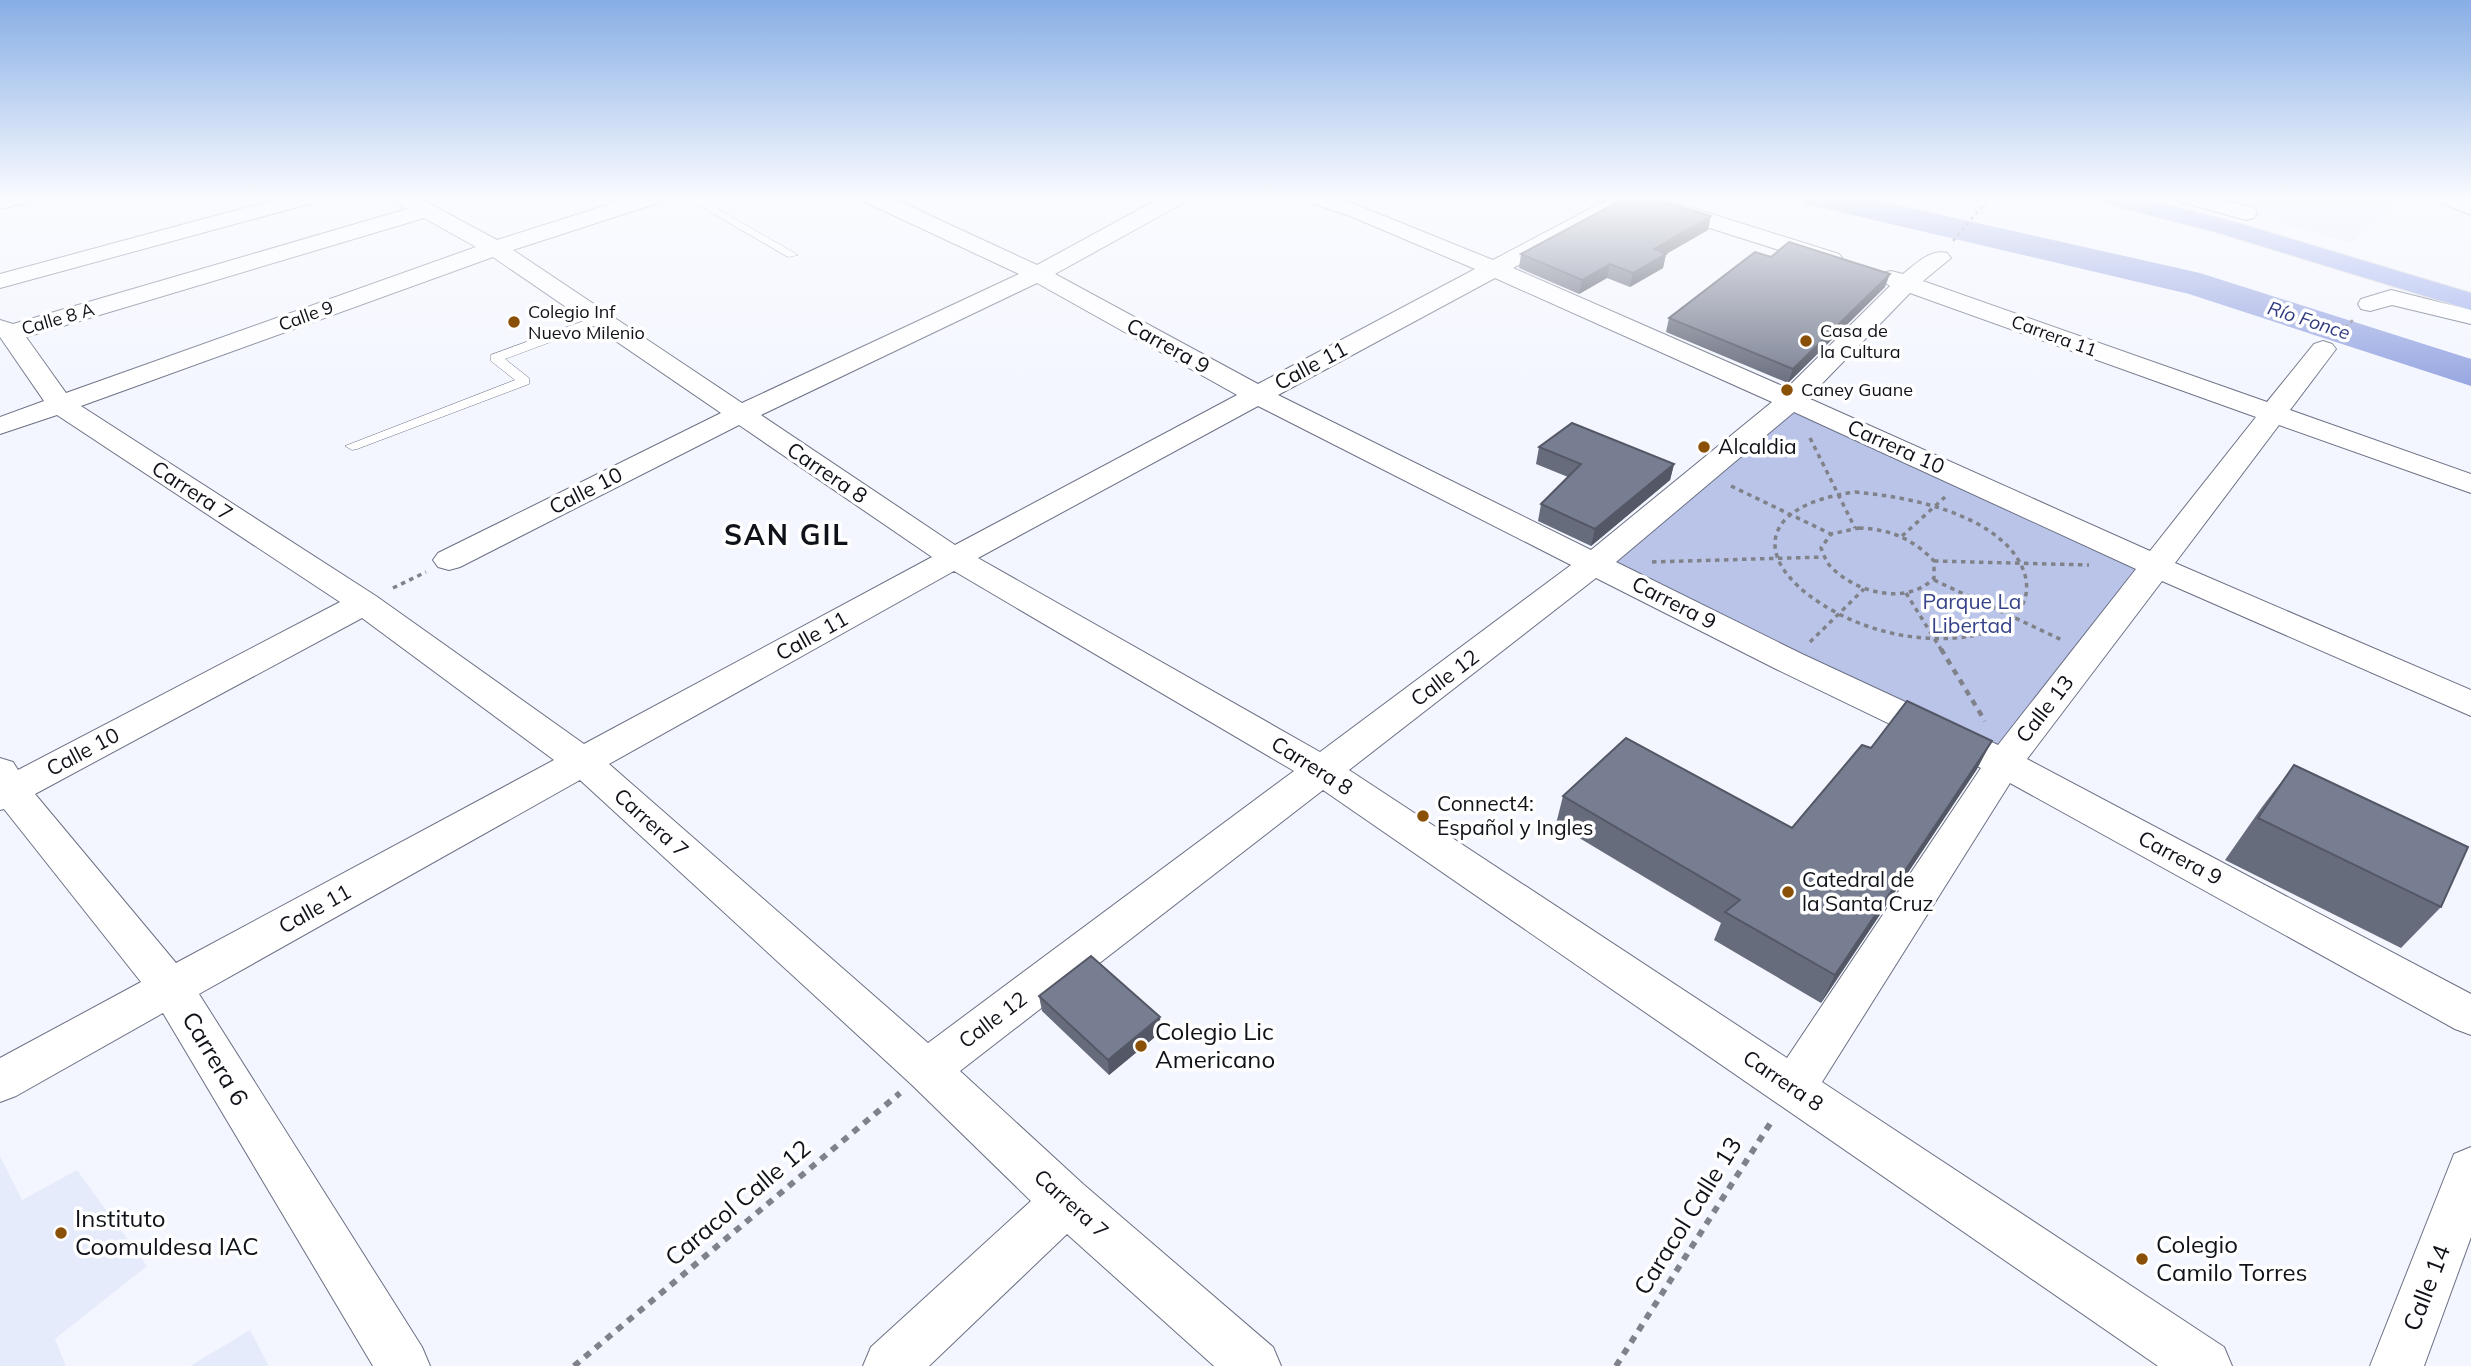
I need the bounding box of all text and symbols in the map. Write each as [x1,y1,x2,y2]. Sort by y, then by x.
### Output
street label: Calle 9 [275,295,336,336]
water label: Río Fonce [2265,295,2353,345]
street label: Calle 8 A [19,297,97,340]
place label: Colegio Inf Nuevo Milenio [528,300,645,344]
street label: Carrera 11 [2008,309,2100,362]
street label: Carrera 9 [1122,312,1215,379]
marker: Colegio Inf Nuevo Milenio [506,314,522,330]
place label: Casa de la Cultura [1820,319,1901,363]
marker: Casa de la Cultura [1798,333,1814,349]
street label: Calle 11 [1270,335,1351,395]
place label: Caney Guane [1801,378,1913,401]
marker: Caney Guane [1779,382,1795,398]
street label: Carrera 10 [1844,413,1949,479]
place label: Alcaldia [1718,433,1797,459]
street label: Carrera 8 [782,436,873,508]
marker: Alcaldia [1696,439,1712,455]
street label: Carrera 7 [147,454,238,526]
street label: Calle 10 [545,461,627,520]
district label: SAN GIL [724,517,850,552]
street label: Carrera 9 [1628,570,1721,634]
park label: Parque La Libertad [1923,588,2021,638]
street label: Calle 11 [771,605,852,666]
street label: Calle 12 [1405,643,1484,711]
street label: Calle 13 [2010,669,2079,747]
street label: Calle 10 [42,721,123,781]
street label: Carrera 8 [1267,730,1358,800]
street label: Carrera 7 [609,782,694,862]
place label: Connect4: Español y Ingles [1437,790,1593,840]
marker: Connect4: Español y Ingles [1415,808,1431,824]
street label: Carrera 9 [2134,824,2227,890]
place label: Catedral de la Santa Cruz [1802,866,1934,916]
street label: Calle 11 [274,878,355,939]
marker: Catedral de la Santa Cruz [1780,884,1796,900]
street label: Calle 12 [953,985,1032,1053]
street label: Carrera 6 [176,1006,256,1111]
place label: Colegio Lic Americano [1155,1016,1275,1074]
marker: Colegio Lic Americano [1133,1038,1149,1054]
street label: Carrera 8 [1738,1044,1829,1116]
street label: Caracol Calle 13 [1627,1131,1748,1300]
street label: Caracol Calle 12 [659,1133,816,1272]
street label: Carrera 7 [1029,1163,1114,1243]
place label: Instituto Coomuldesa IAC [75,1203,259,1261]
marker: Instituto Coomuldesa IAC [53,1225,69,1241]
place label: Colegio Camilo Torres [2156,1229,2307,1287]
street label: Calle 14 [2396,1240,2456,1335]
marker: Colegio Camilo Torres [2134,1251,2150,1267]

